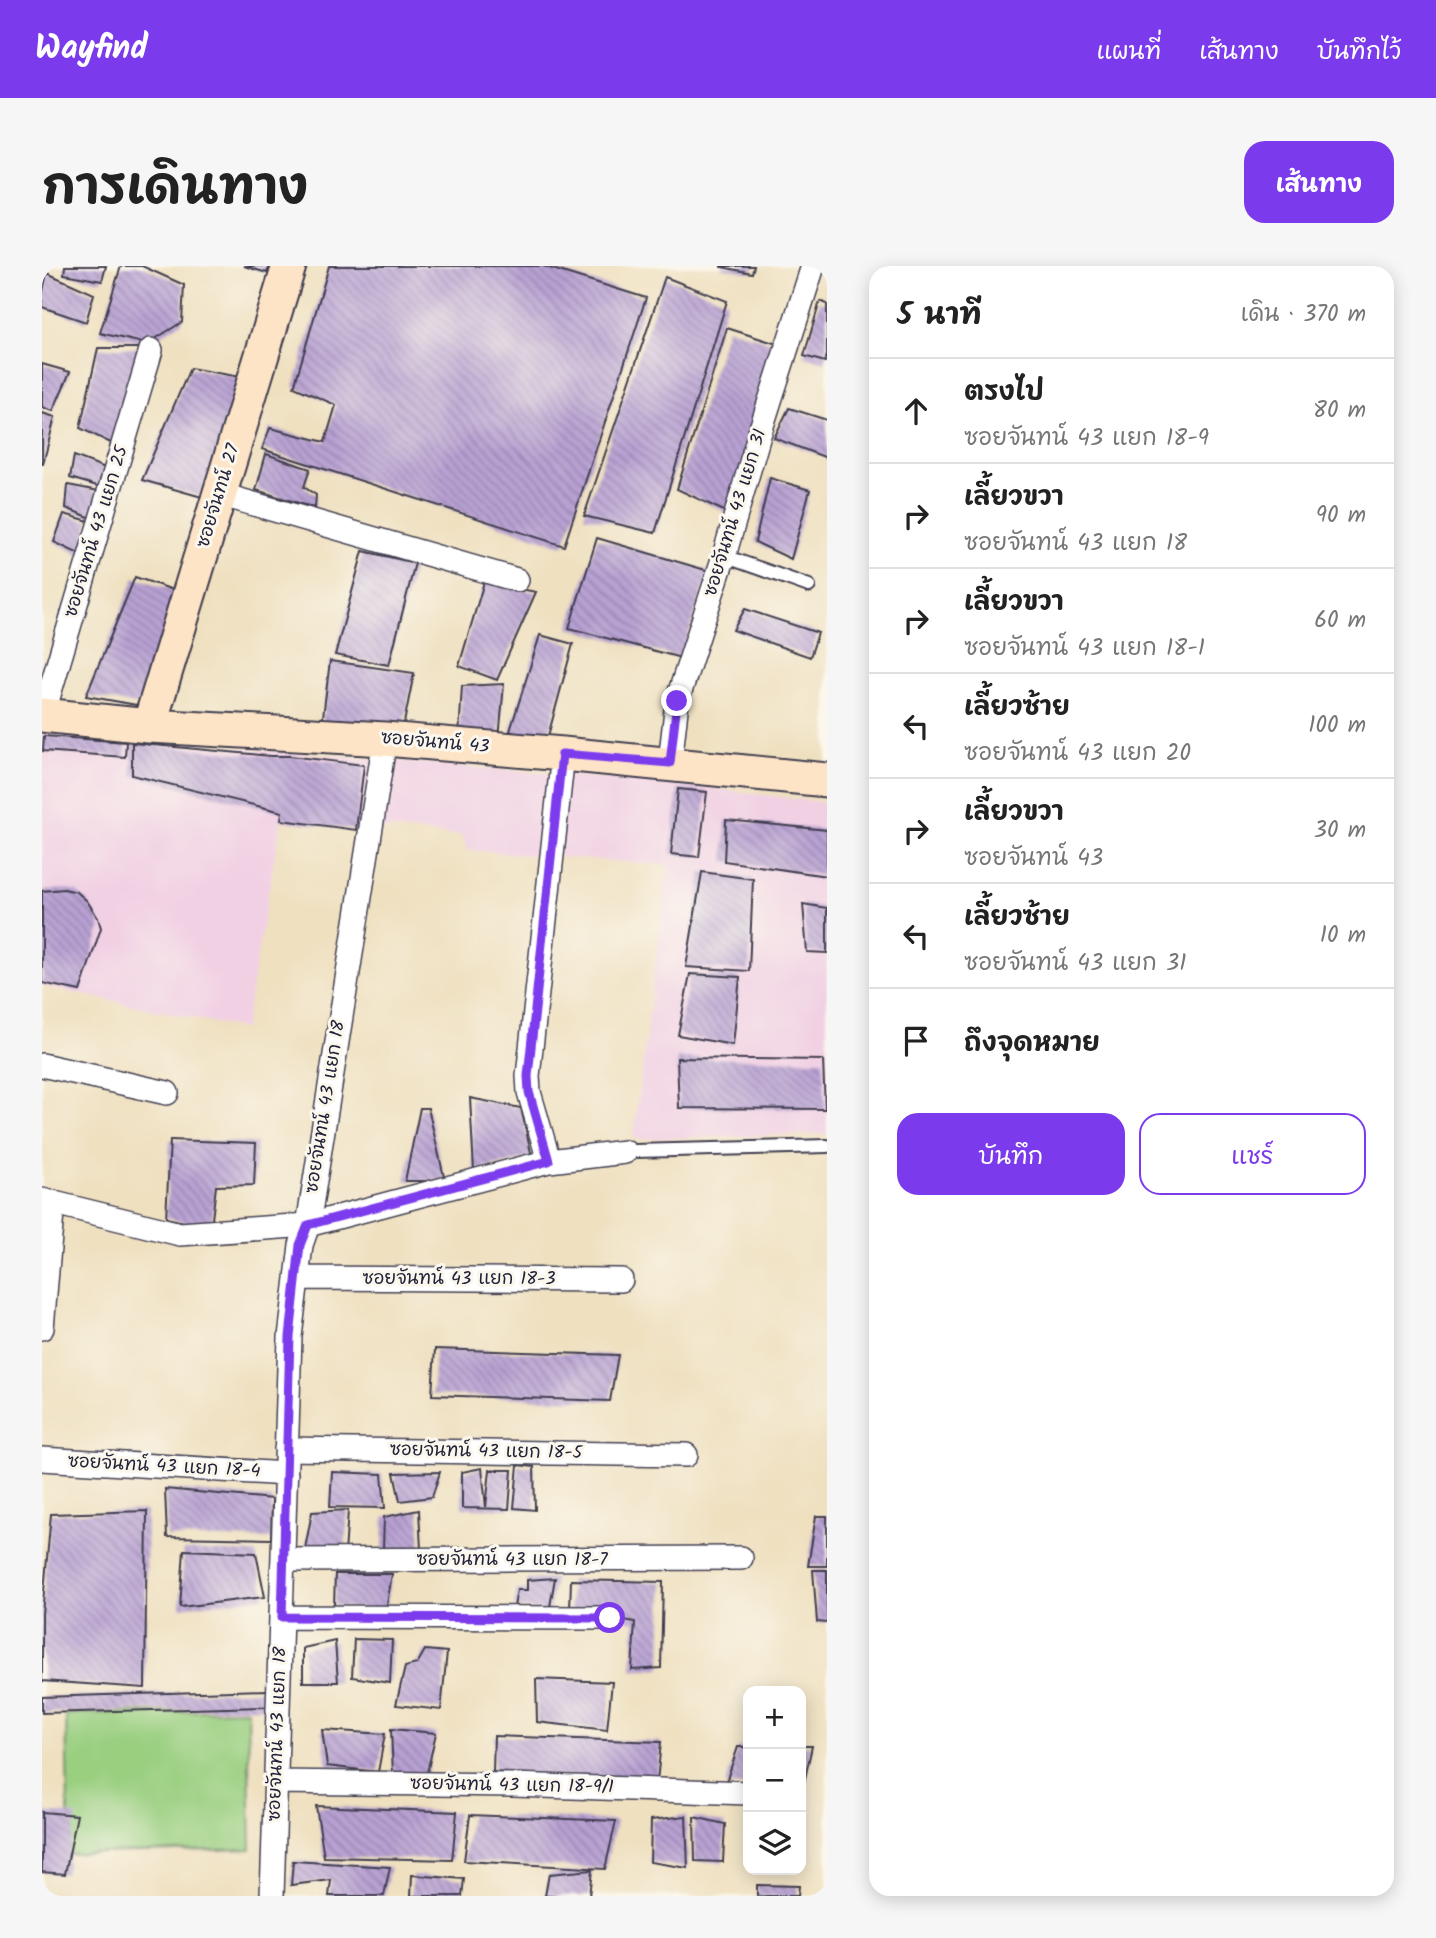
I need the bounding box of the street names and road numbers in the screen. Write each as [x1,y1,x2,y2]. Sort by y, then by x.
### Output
street label: ซอยจันทน์ 43 แยก 31 [697,426,775,600]
street label: ซอยจันทน์ 27 [189,440,249,552]
street label: ซอยจันทน์ 43 แยก 25 [57,441,137,621]
street label: ซอยจันทน์ 43 [380,724,490,762]
street label: ซอยจันทน์ 43 แยก 18 [298,1018,354,1196]
street label: ซอยจันทน์ 43 แยก 18-3 [362,1265,556,1294]
street label: ซอยจันทน์ 43 แยก 18-5 [389,1436,584,1468]
street label: ซอยจันทน์ 43 แยก 18-4 [67,1447,261,1487]
street label: ซอยจันทน์ 43 แยก 18-7 [416,1546,608,1575]
street label: ซอยจันทน์ 43 แยก 18 [260,1646,296,1822]
street label: ซอยจันทน์ 43 แยก 18-9/1 [410,1770,614,1802]

